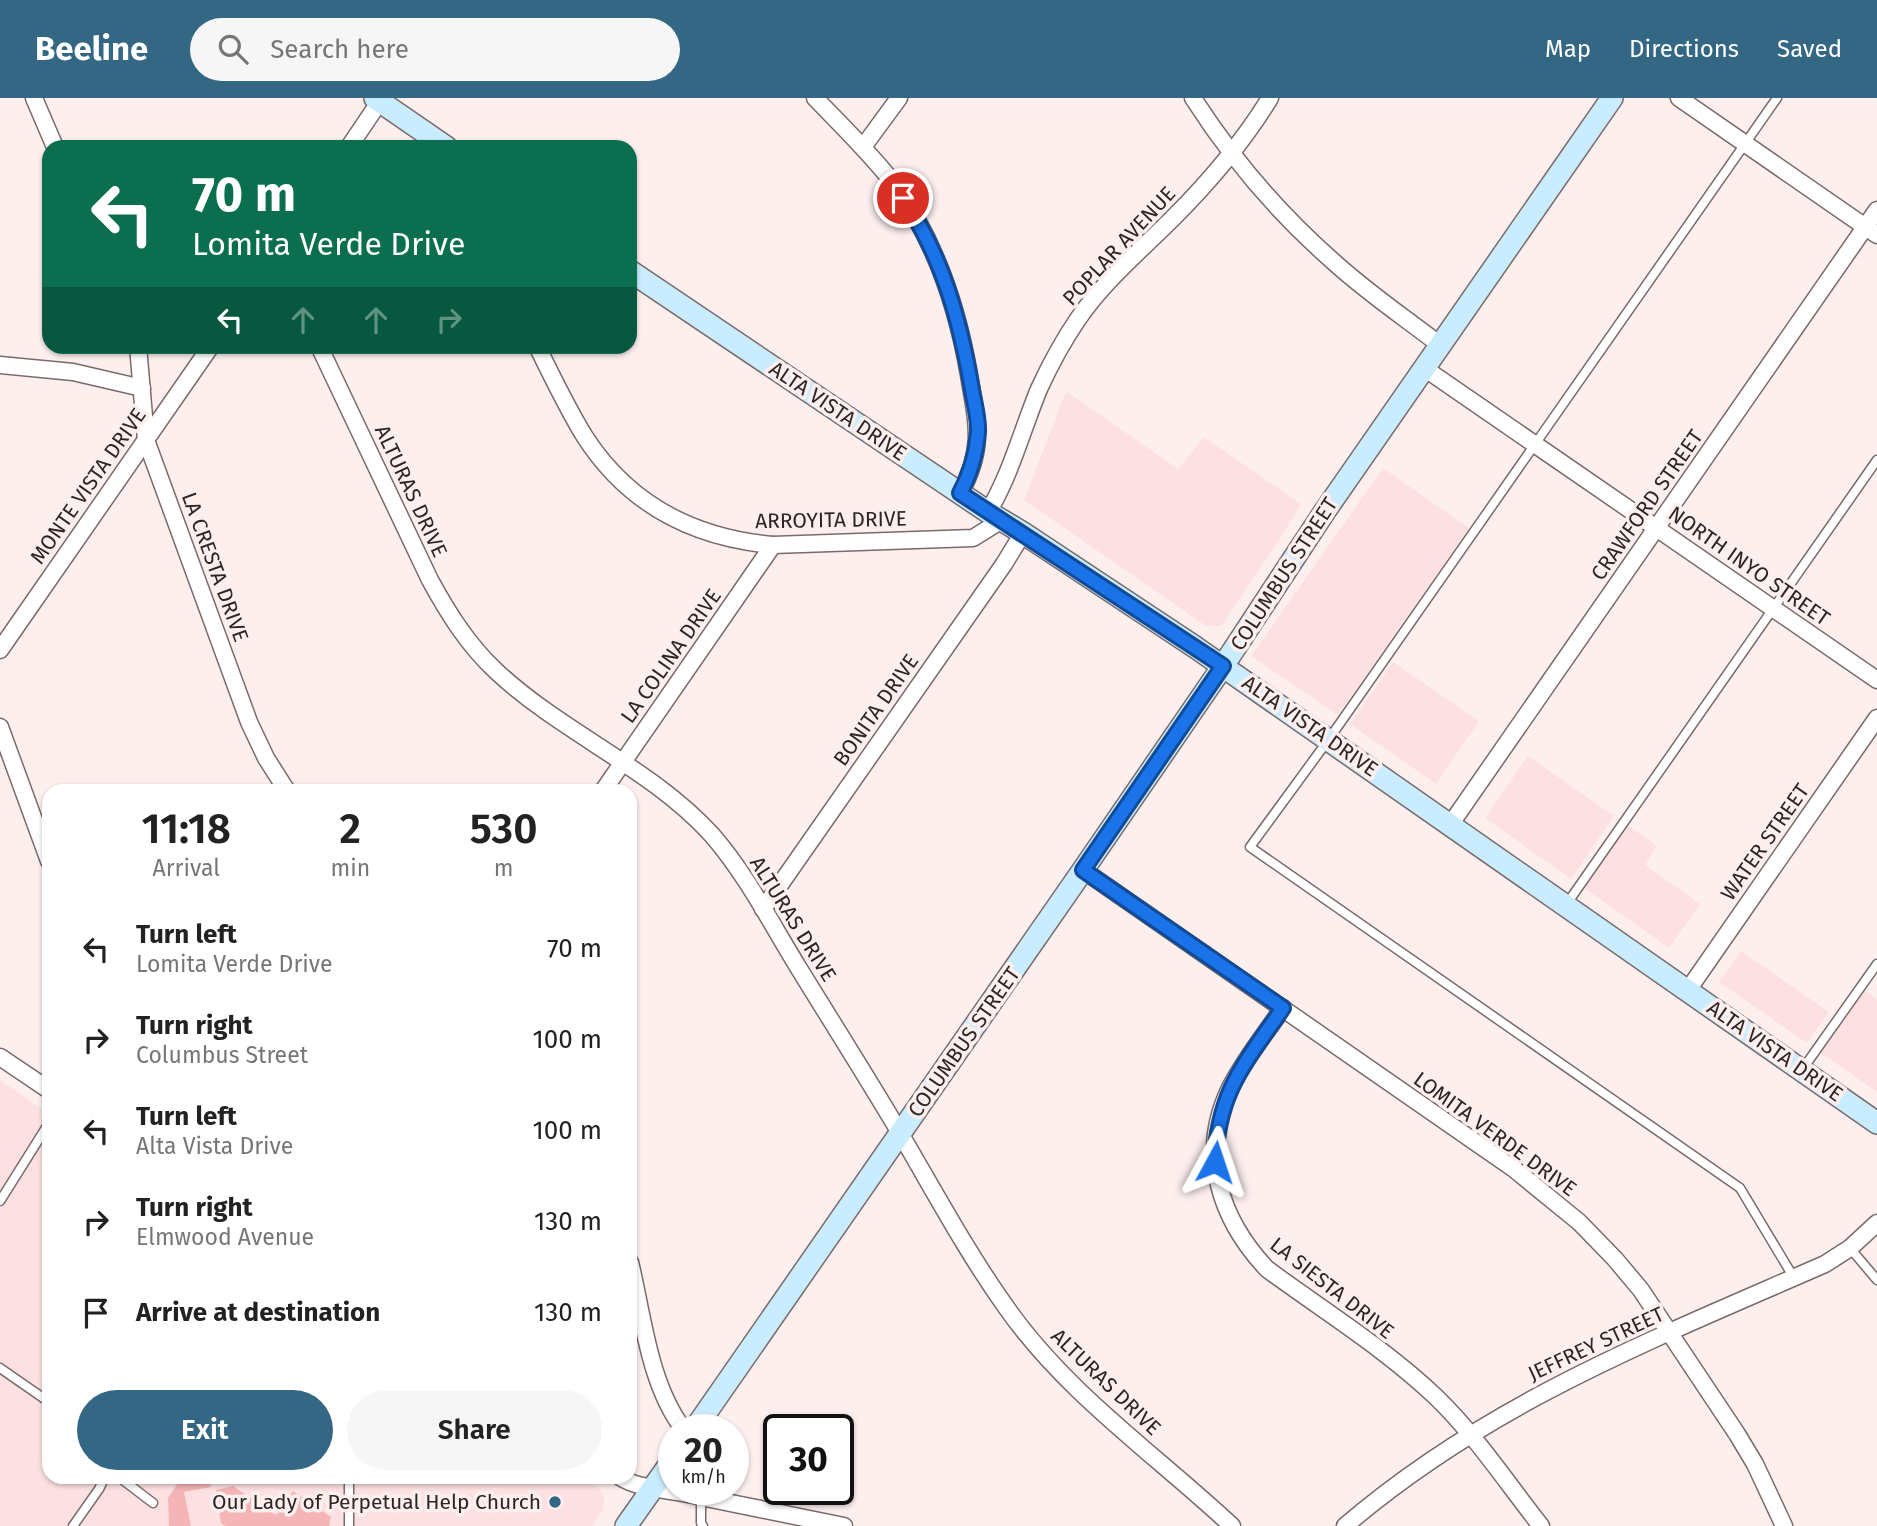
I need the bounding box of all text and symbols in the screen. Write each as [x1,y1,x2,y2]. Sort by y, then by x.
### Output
search box [190,18,680,81]
text: Beeline [35,29,148,69]
icon: search [214,30,252,68]
text: Search here [270,34,409,65]
text: Map [1545,35,1591,63]
text: Directions [1629,35,1739,63]
text: Saved [1777,35,1842,63]
text: 70 m [192,165,296,224]
icon: left [77,168,168,259]
pin [873,168,933,228]
icon: arrive [884,179,922,217]
street label: POPLAR AVENUE [1057,181,1181,311]
text: Lomita Verde Drive [192,225,465,263]
icon: left [211,301,249,339]
icon: ahead [284,301,322,339]
icon: ahead [357,301,395,339]
icon: right [430,301,468,339]
street label: ALTA VISTA DRIVE [765,356,911,466]
street label: MONTE VISTA DRIVE [25,403,151,569]
street label: ALTURAS DRIVE [369,421,453,561]
street label: CRAWFORD STREET [1585,425,1709,585]
street label: LA CRESTA DRIVE [176,489,254,645]
street label: COLUMBUS STREET [1225,492,1343,655]
street label: NORTH INYO STREET [1663,500,1835,632]
street label: ARROYITA DRIVE [755,506,907,534]
street label: LA COLINA DRIVE [615,584,727,728]
street label: BONITA DRIVE [828,649,924,771]
street label: ALTA VISTA DRIVE [1237,670,1383,782]
street label: WATER STREET [1715,778,1815,905]
text: 11:18 [142,804,231,854]
text: 2 [340,804,361,854]
text: 530 [470,804,537,854]
street label: ALTURAS DRIVE [744,852,842,986]
text: Arrival [153,854,220,882]
text: min [331,854,370,882]
text: m [494,854,513,882]
text: Turn left [136,919,237,950]
icon: left [77,930,115,968]
text: 70 m [547,933,602,964]
text: Lomita Verde Drive [136,950,333,978]
street label: COLUMBUS STREET [902,962,1026,1122]
street label: ALTA VISTA DRIVE [1702,995,1848,1107]
text: Turn right [136,1010,253,1041]
icon: right [77,1021,115,1059]
text: 100 m [533,1024,602,1055]
text: Columbus Street [136,1041,308,1069]
street label: LOMITA VERDE DRIVE [1408,1066,1582,1202]
text: Turn left [136,1101,237,1132]
icon: left [77,1112,115,1150]
text: 100 m [533,1115,602,1146]
position arrow [1178,1125,1252,1199]
text: Alta Vista Drive [136,1132,293,1160]
text: Turn right [136,1192,253,1223]
icon: right [77,1203,115,1241]
text: 130 m [534,1206,602,1237]
text: Elmwood Avenue [136,1223,314,1251]
street label: LA SIESTA DRIVE [1265,1231,1399,1345]
icon: arrive [77,1294,115,1332]
text: Arrive at destination [136,1297,380,1328]
text: 130 m [534,1297,602,1328]
street label: JEFFREY STREET [1524,1301,1668,1387]
street label: ALTURAS DRIVE [1046,1323,1166,1441]
button: Exit [77,1390,333,1470]
button: Share [347,1390,602,1470]
speed limit sign: 30 [763,1414,854,1505]
text: 20 [684,1429,723,1471]
text: km/h [681,1466,726,1488]
place label: Our Lady of Perpetual Help Church [212,1489,541,1515]
marker: Our Lady of Perpetual Help Church [547,1494,563,1510]

